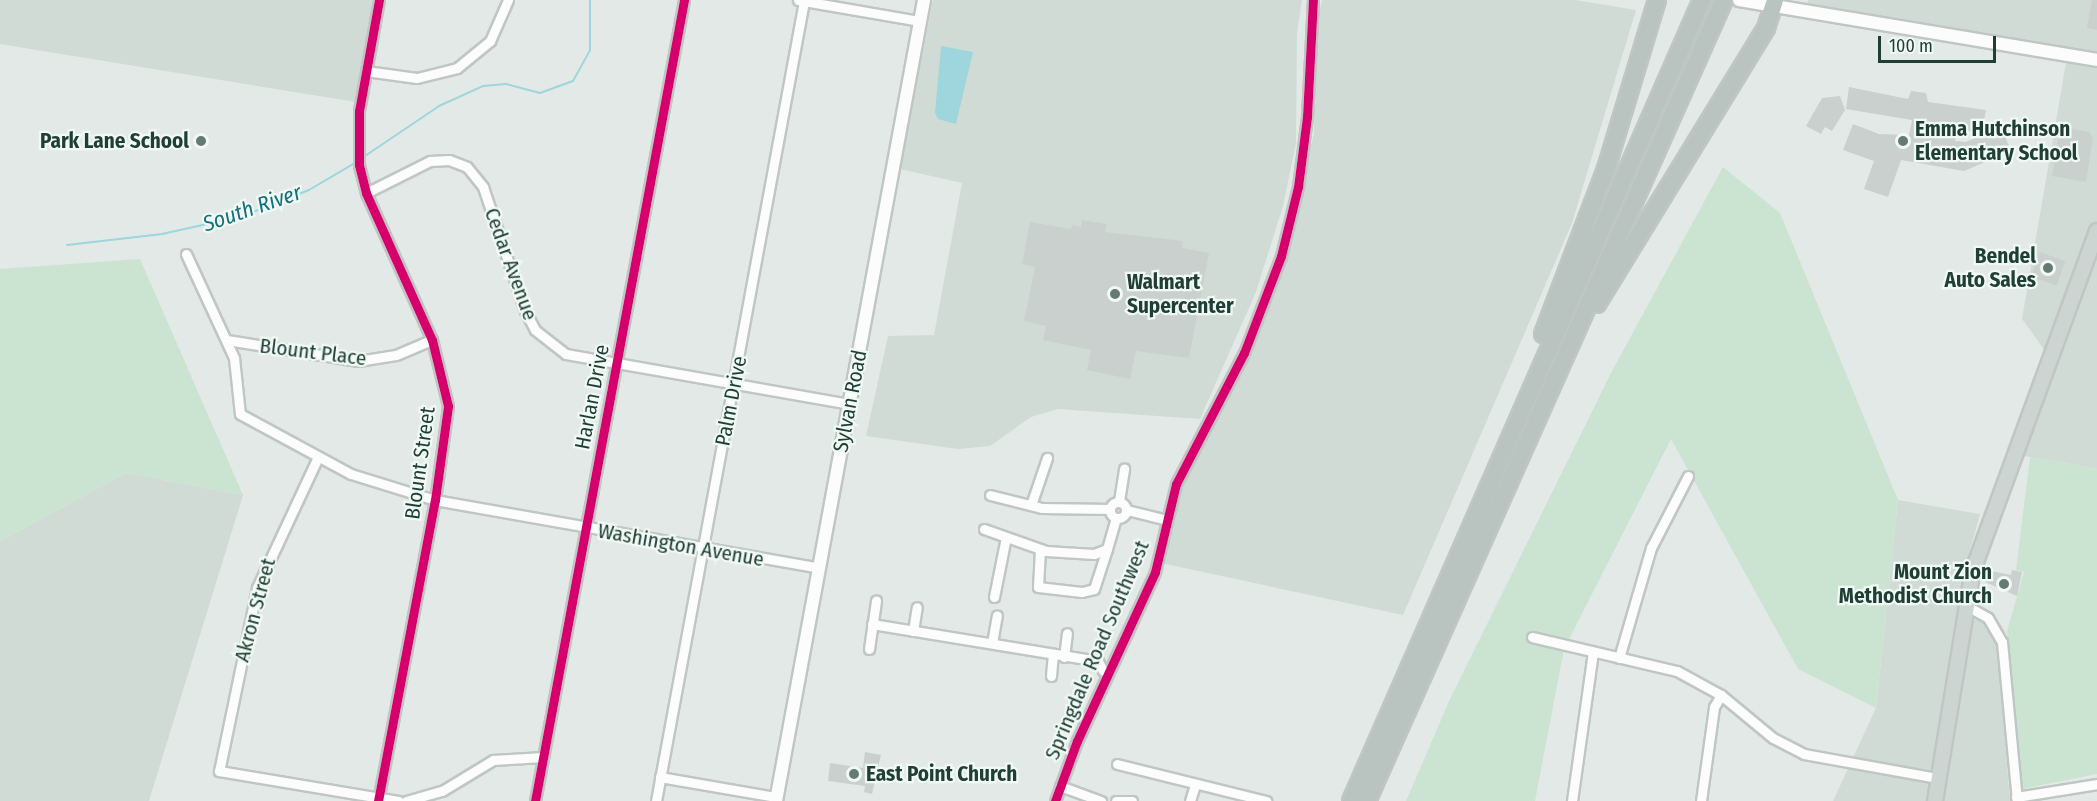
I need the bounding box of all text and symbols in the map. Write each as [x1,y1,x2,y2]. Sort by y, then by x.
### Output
scale bar [1881,24,2000,62]
text: 100 m [1889,35,1933,57]
place label: Emma Hutchinson Elementary School [1915,116,2078,166]
place label: Park Lane School [40,128,189,154]
marker: Park Lane School [194,134,208,148]
marker: Emma Hutchinson Elementary School [1896,134,1910,148]
water label: South River [199,179,305,237]
street label: Cedar Avenue [479,204,543,324]
place label: Bendel Auto Sales [1945,243,2036,293]
marker: Bendel Auto Sales [2041,261,2055,275]
place label: Walmart Supercenter [1127,269,1234,319]
marker: Walmart Supercenter [1108,287,1122,301]
street label: Blount Place [258,333,368,371]
street label: Harlan Drive [569,342,615,452]
street label: Sylvan Road [828,348,872,454]
street label: Palm Drive [710,354,752,448]
street label: Blount Street [400,405,440,521]
street label: Washington Avenue [596,518,766,572]
street label: Springdale Road Southwest [1039,537,1155,763]
street label: Akron Street [229,555,281,665]
place label: Mount Zion Methodist Church [1839,559,1992,609]
marker: Mount Zion Methodist Church [1997,577,2011,591]
place label: East Point Church [866,761,1017,787]
marker: East Point Church [847,767,861,781]

